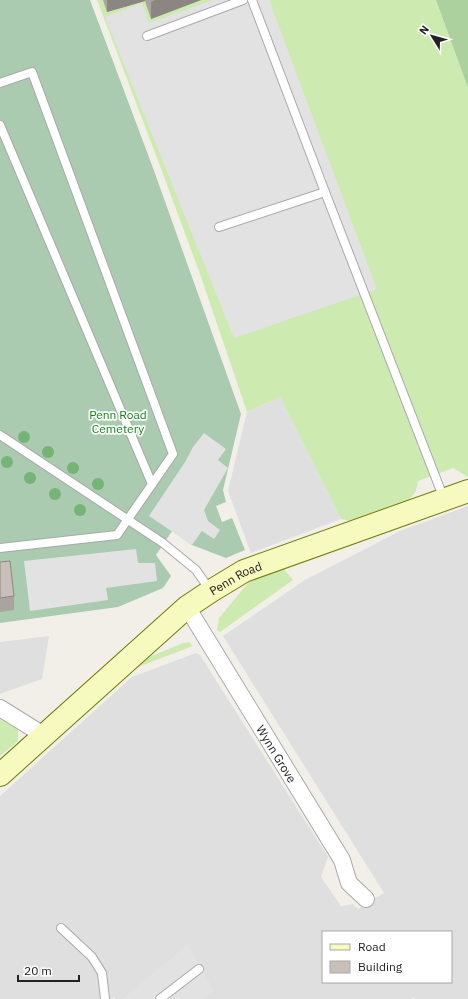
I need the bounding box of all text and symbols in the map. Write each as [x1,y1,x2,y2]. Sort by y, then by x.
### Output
north arrow [412,16,452,56]
text: N [416,23,432,37]
park label: Penn Road Cemetery [89,407,147,436]
street label: Penn Road [206,558,264,598]
street label: Wynn Grove [253,722,300,786]
legend [322,931,452,983]
text: Road [358,939,386,954]
scale bar [18,957,79,983]
text: Building [358,959,403,974]
text: 20 m [24,963,52,978]

